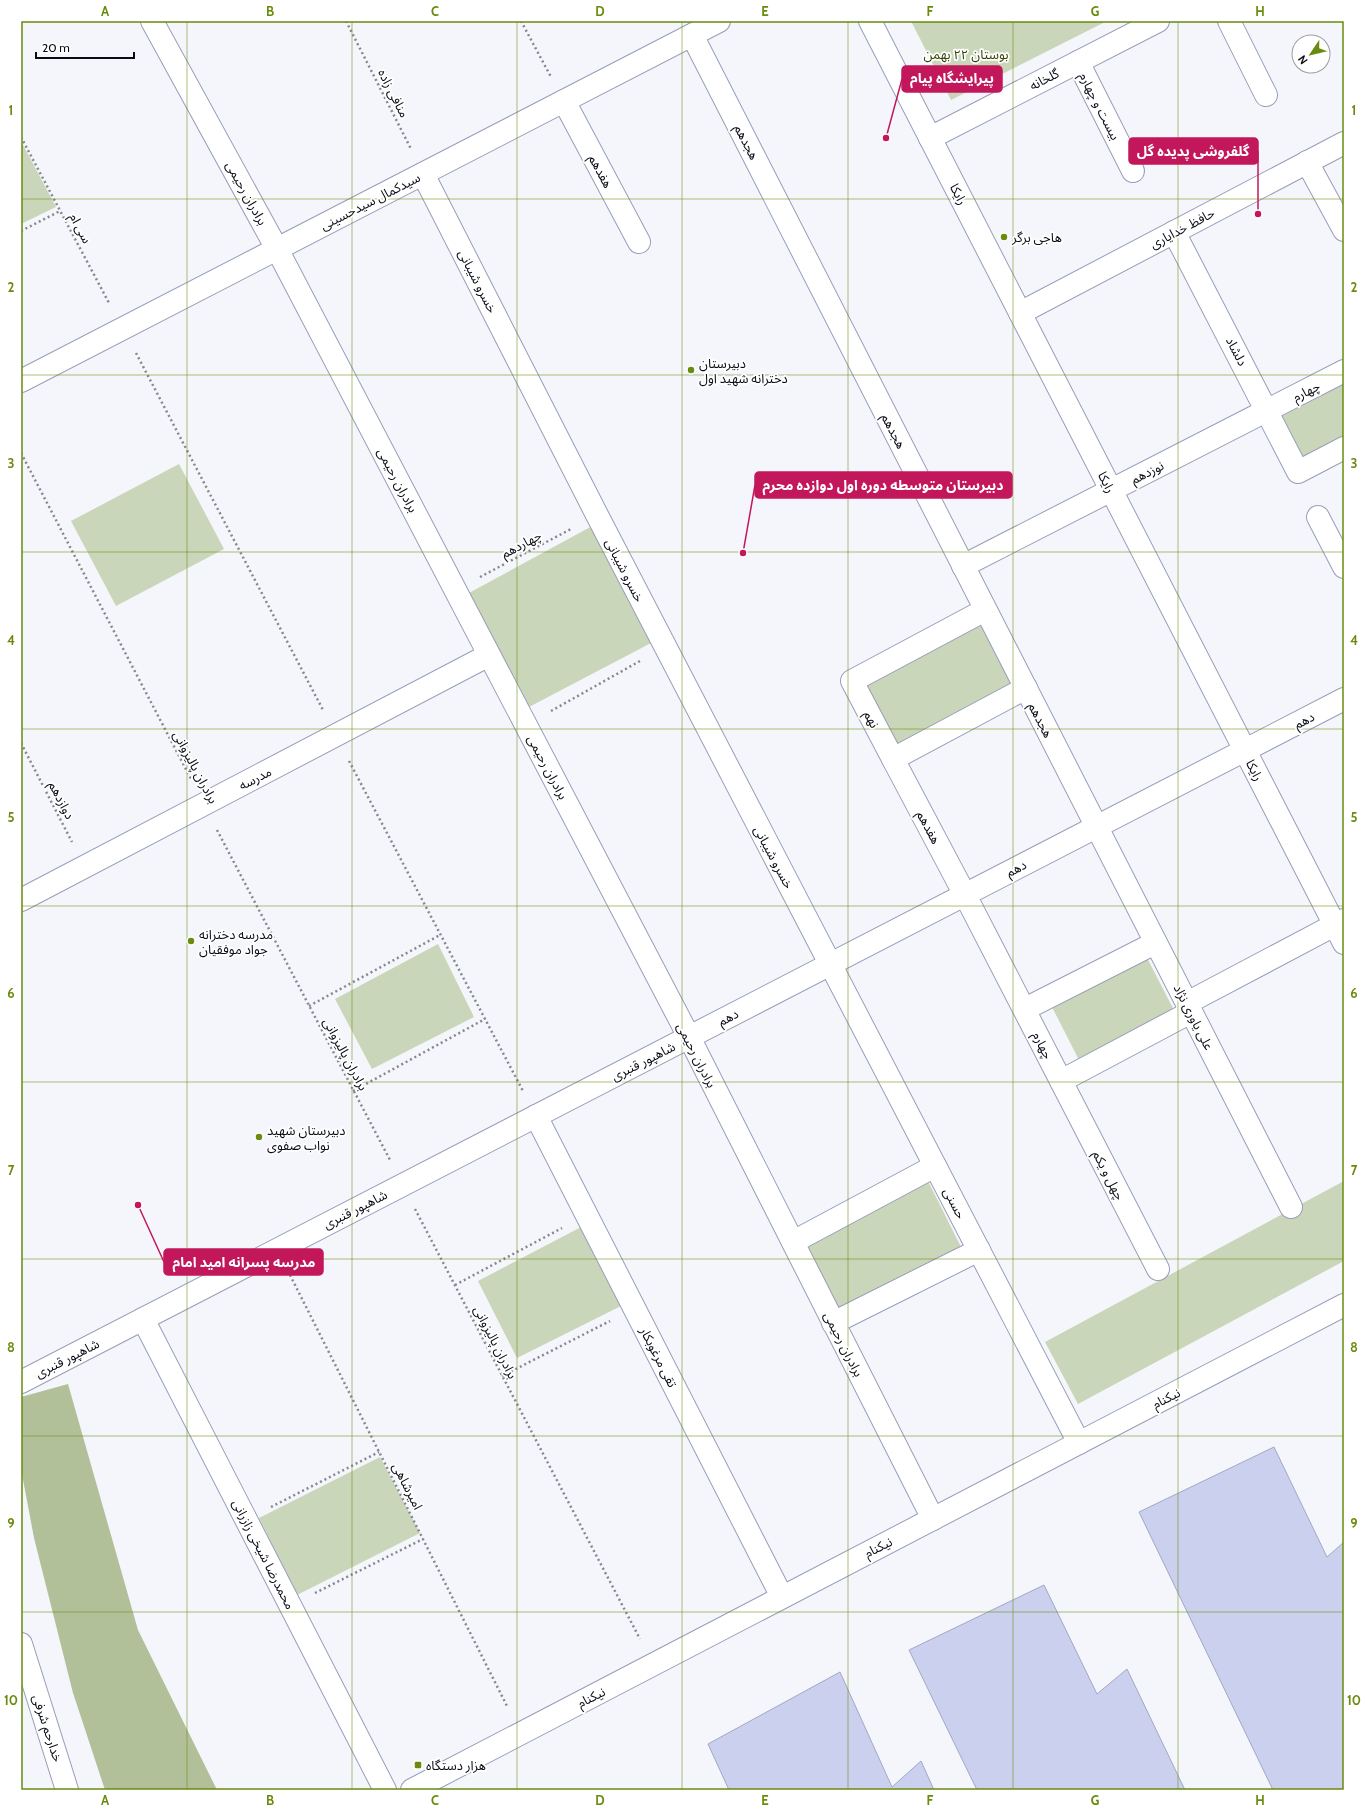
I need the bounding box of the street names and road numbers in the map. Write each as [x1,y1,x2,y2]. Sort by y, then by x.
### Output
street label: گلخانه [1026,65,1062,93]
street label: منافی زاده [374,66,413,121]
street label: بیست و چهارم [1074,69,1124,143]
street label: هجدهم [729,122,763,164]
street label: هفدهم [583,152,616,192]
street label: برادران رحیمی [222,158,271,228]
street label: سیدکمال سیدحسینی [317,169,423,234]
street label: رایکا [947,181,971,207]
street label: حافظ خدایاری [1147,204,1218,253]
street label: سی ام [65,210,96,247]
street label: خسرو شیبانی [454,247,501,316]
street label: دلشاد [1223,334,1251,368]
street label: چهارم [1290,377,1324,406]
street label: هجدهم [876,411,910,453]
street label: برادران رحیمی [373,445,422,515]
street label: نوزدهم [1128,457,1168,490]
street label: رایکا [1095,469,1119,495]
street label: چهاردهم [498,527,546,564]
street label: خسرو شیبانی [601,536,648,605]
street label: هجدهم [1023,700,1057,742]
street label: نهم [858,708,883,732]
street label: دهم [1291,708,1318,735]
street label: برادران پالیزوانی [168,728,222,807]
street label: برادران رحیمی [523,732,572,802]
street label: رایکا [1243,757,1267,783]
street label: مدرسه [236,763,274,793]
street label: دوازدهم [43,778,78,823]
street label: هفدهم [911,808,944,848]
street label: خسرو شیبانی [750,823,797,892]
street label: دهم [1003,856,1030,883]
street label: علی یاوری نژاد [1170,981,1218,1053]
street label: دهم [715,1005,742,1032]
street label: برادران پالیزوانی [318,1015,372,1094]
street label: برادران رحیمی [673,1020,720,1091]
street label: چهارم [1028,1029,1057,1063]
street label: شاهپور قنبری [608,1038,679,1086]
street label: چهل و یکم [1087,1148,1128,1204]
street label: حسنی [940,1185,970,1222]
street label: شاهپور قنبری [320,1186,391,1234]
street label: برادران پالیزوانی [469,1303,521,1382]
street label: برادران رحیمی [820,1309,867,1380]
street label: تقی مرغوبکار [636,1323,681,1391]
street label: شاهپور قنبری [32,1335,103,1383]
street label: نیکنام [1149,1384,1184,1414]
street label: امیرشاهی [389,1460,427,1513]
street label: محمدرضا شیخی زازرانی [228,1496,299,1612]
street label: نیکنام [861,1533,896,1563]
street label: نیکنام [574,1683,609,1713]
street label: خدارحم شرفی [27,1692,67,1765]

